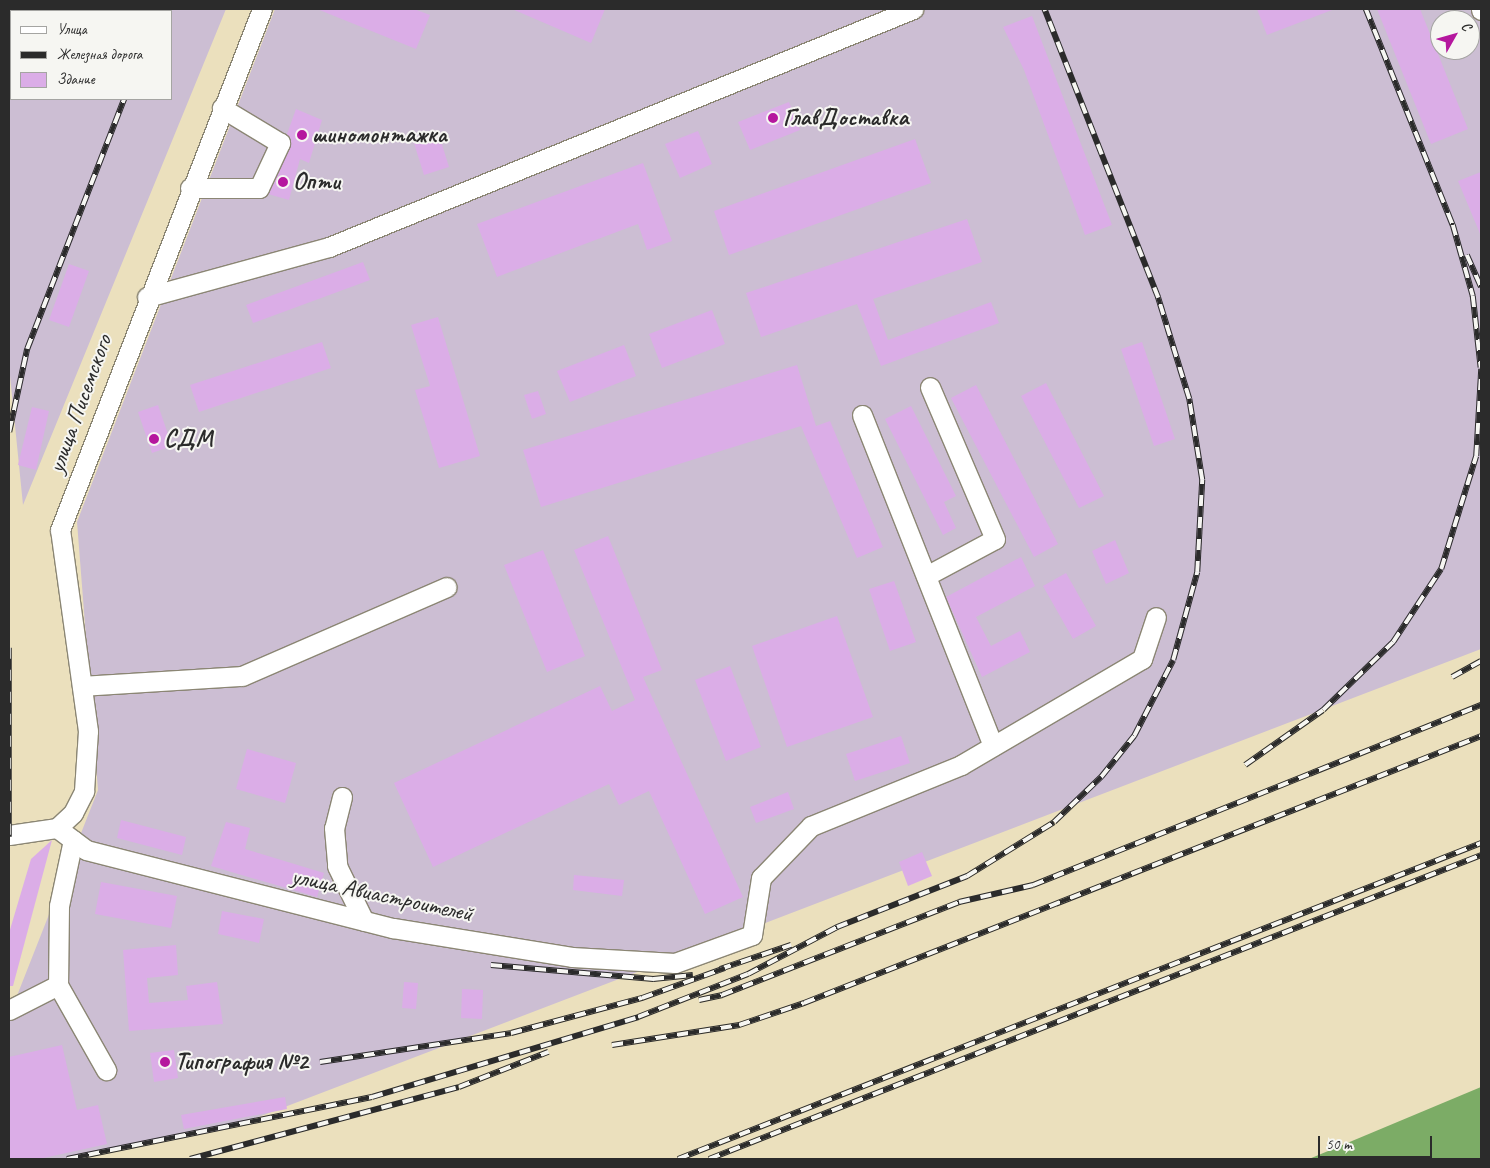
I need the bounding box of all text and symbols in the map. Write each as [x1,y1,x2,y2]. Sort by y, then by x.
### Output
legend [10,10,172,100]
north arrow [1430,10,1480,60]
text: С [1458,18,1475,34]
text: Улица [57,20,87,39]
text: Железная дорога [57,45,142,64]
text: Здание [57,70,95,89]
place label: ГлавДоставка [783,104,908,132]
marker: ГлавДоставка [767,112,779,124]
place label: шиномонтажка [312,121,447,149]
marker: шиномонтажка [296,129,308,141]
place label: Опти [293,168,340,196]
marker: Опти [277,176,289,188]
street label: улица Писемского [41,330,119,478]
place label: СДМ [164,425,213,453]
marker: СДМ [148,433,160,445]
street label: улица Авиастроителей [288,862,476,928]
place label: Типография №2 [175,1048,308,1076]
marker: Типография №2 [159,1056,171,1068]
scale bar [1320,1126,1434,1158]
text: 50 m [1326,1135,1352,1154]

